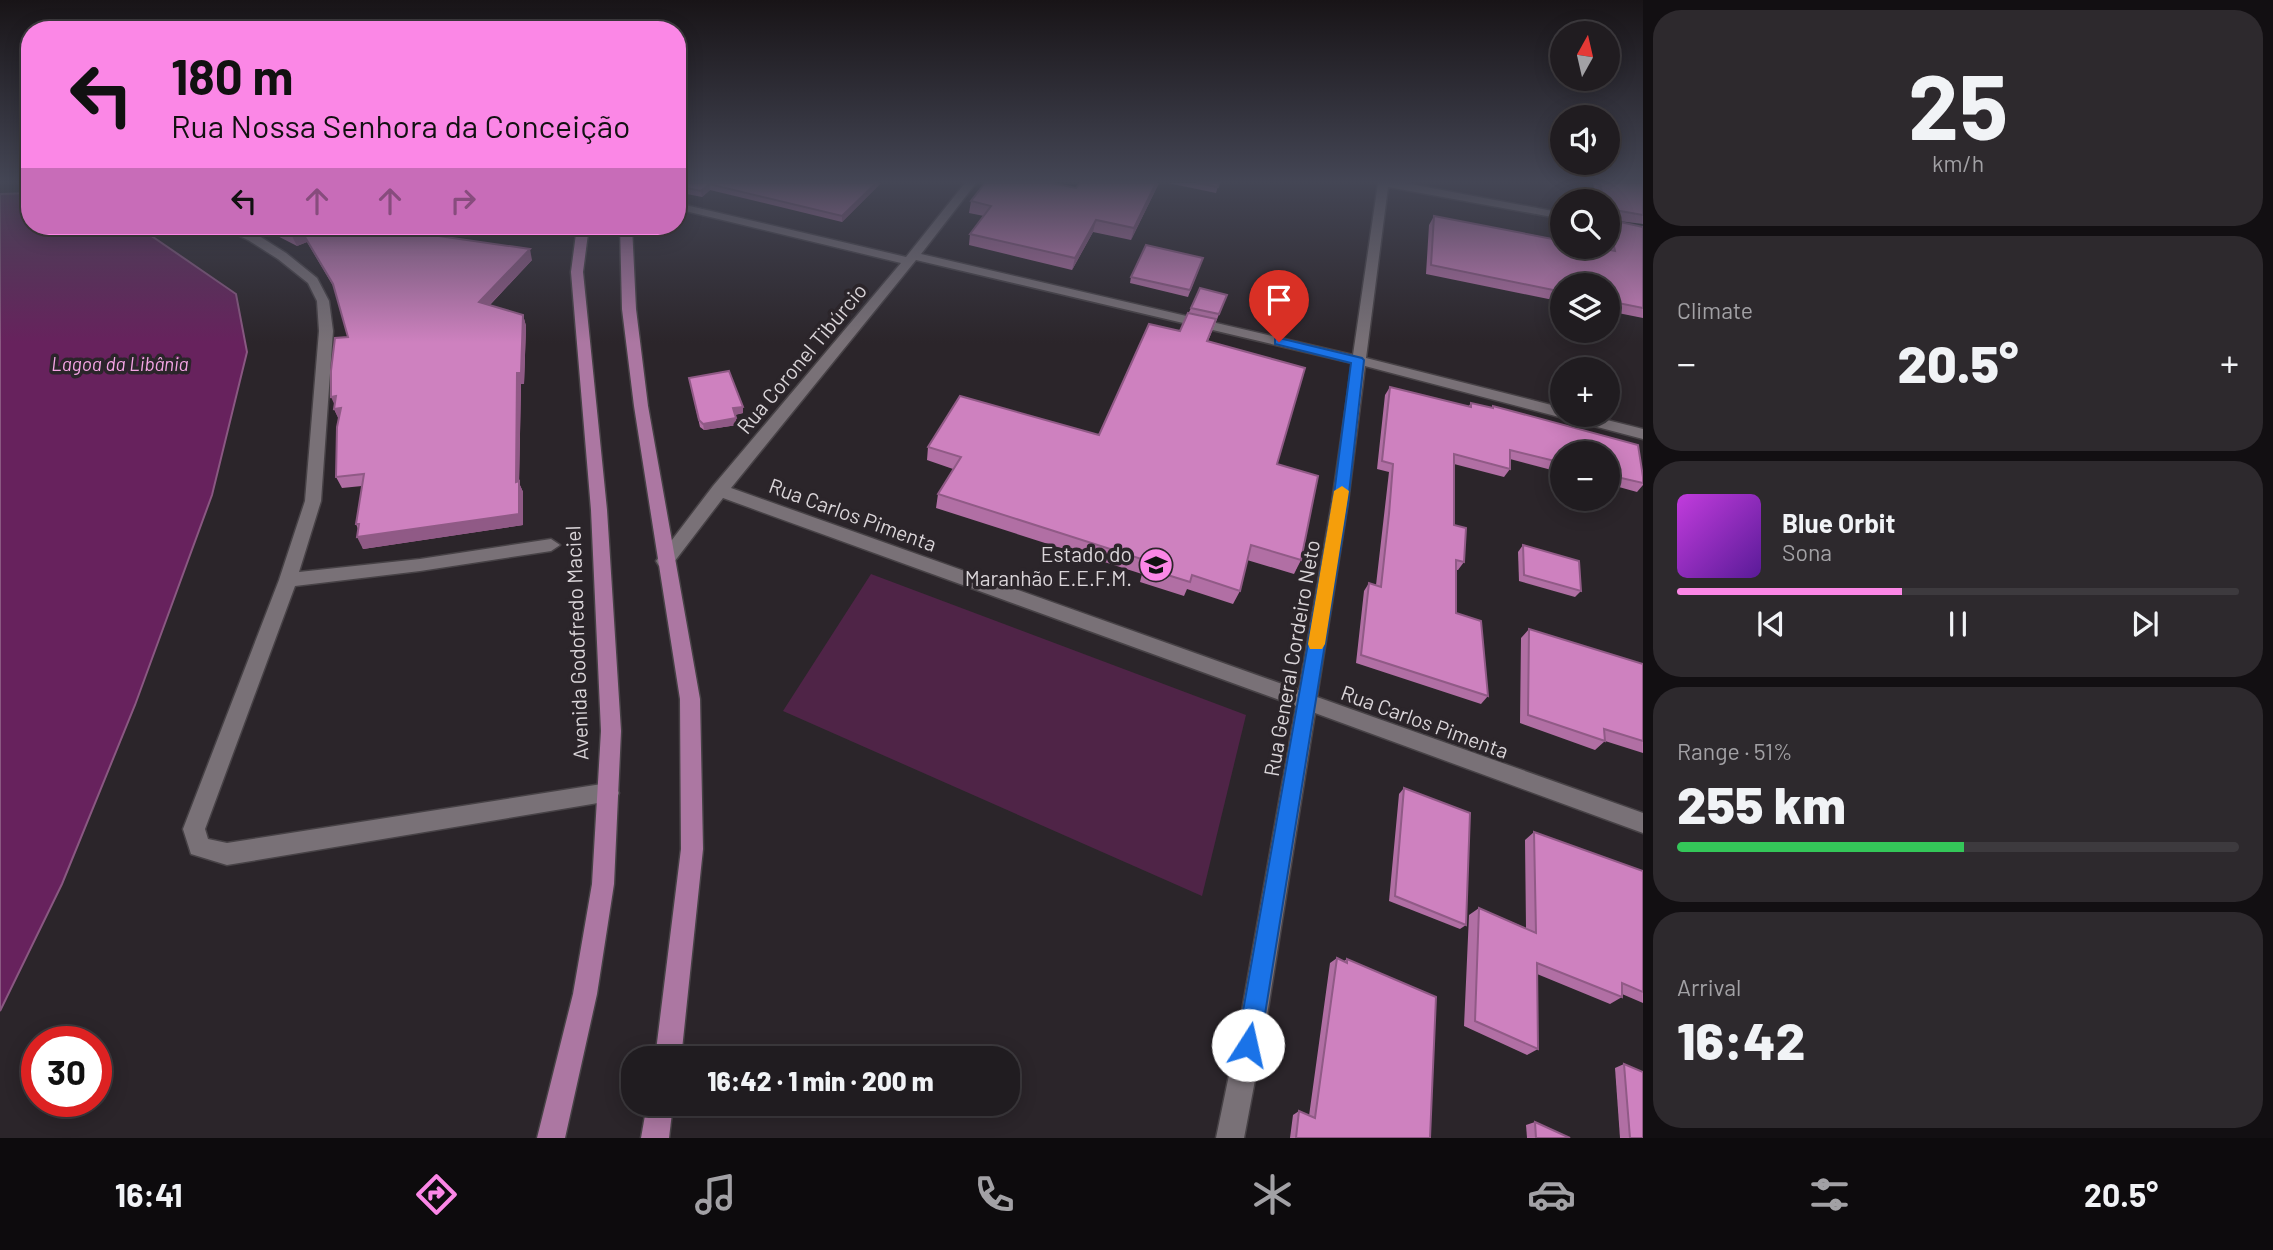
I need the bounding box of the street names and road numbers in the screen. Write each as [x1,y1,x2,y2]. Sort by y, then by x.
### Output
street label: Rua Coronel Tibúrcio [731,278,871,438]
street label: Rua Carlos Pimenta [766,472,940,556]
street label: Avenida Godofredo Maciel [559,525,593,761]
street label: Rua General Cordeiro Neto [1258,538,1324,778]
street label: Rua Carlos Pimenta [1338,679,1512,763]

